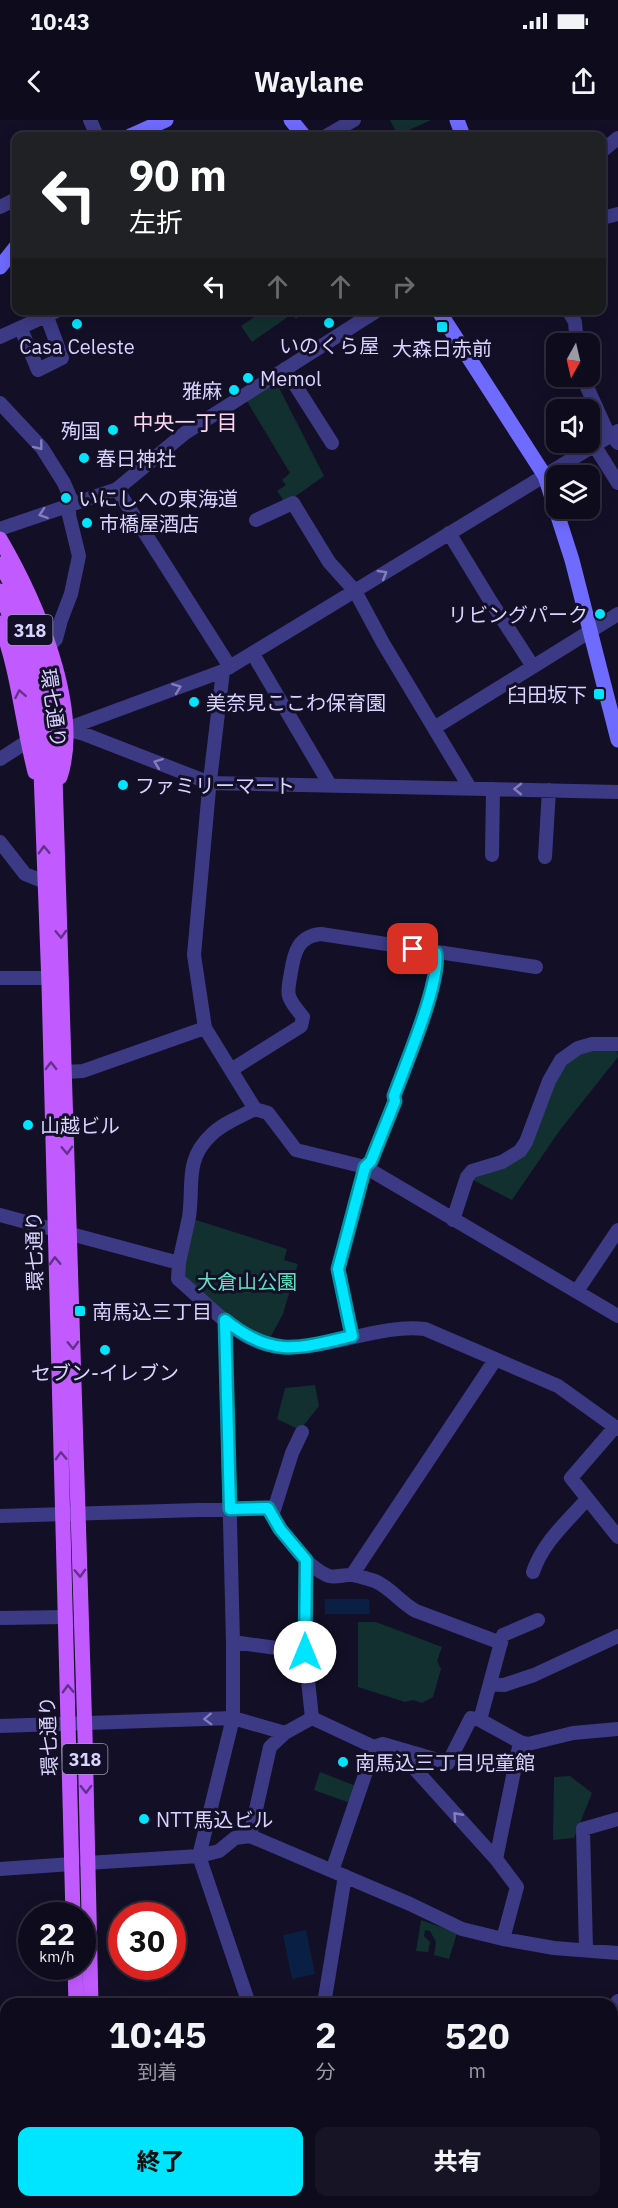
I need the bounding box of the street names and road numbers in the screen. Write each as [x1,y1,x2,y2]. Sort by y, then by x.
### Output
road number: 318 [8,615,52,645]
street label: 環七通り [35,667,73,749]
street label: 環七通り [20,1211,48,1291]
street label: 環七通り [33,1696,63,1776]
road number: 318 [62,1744,107,1774]

